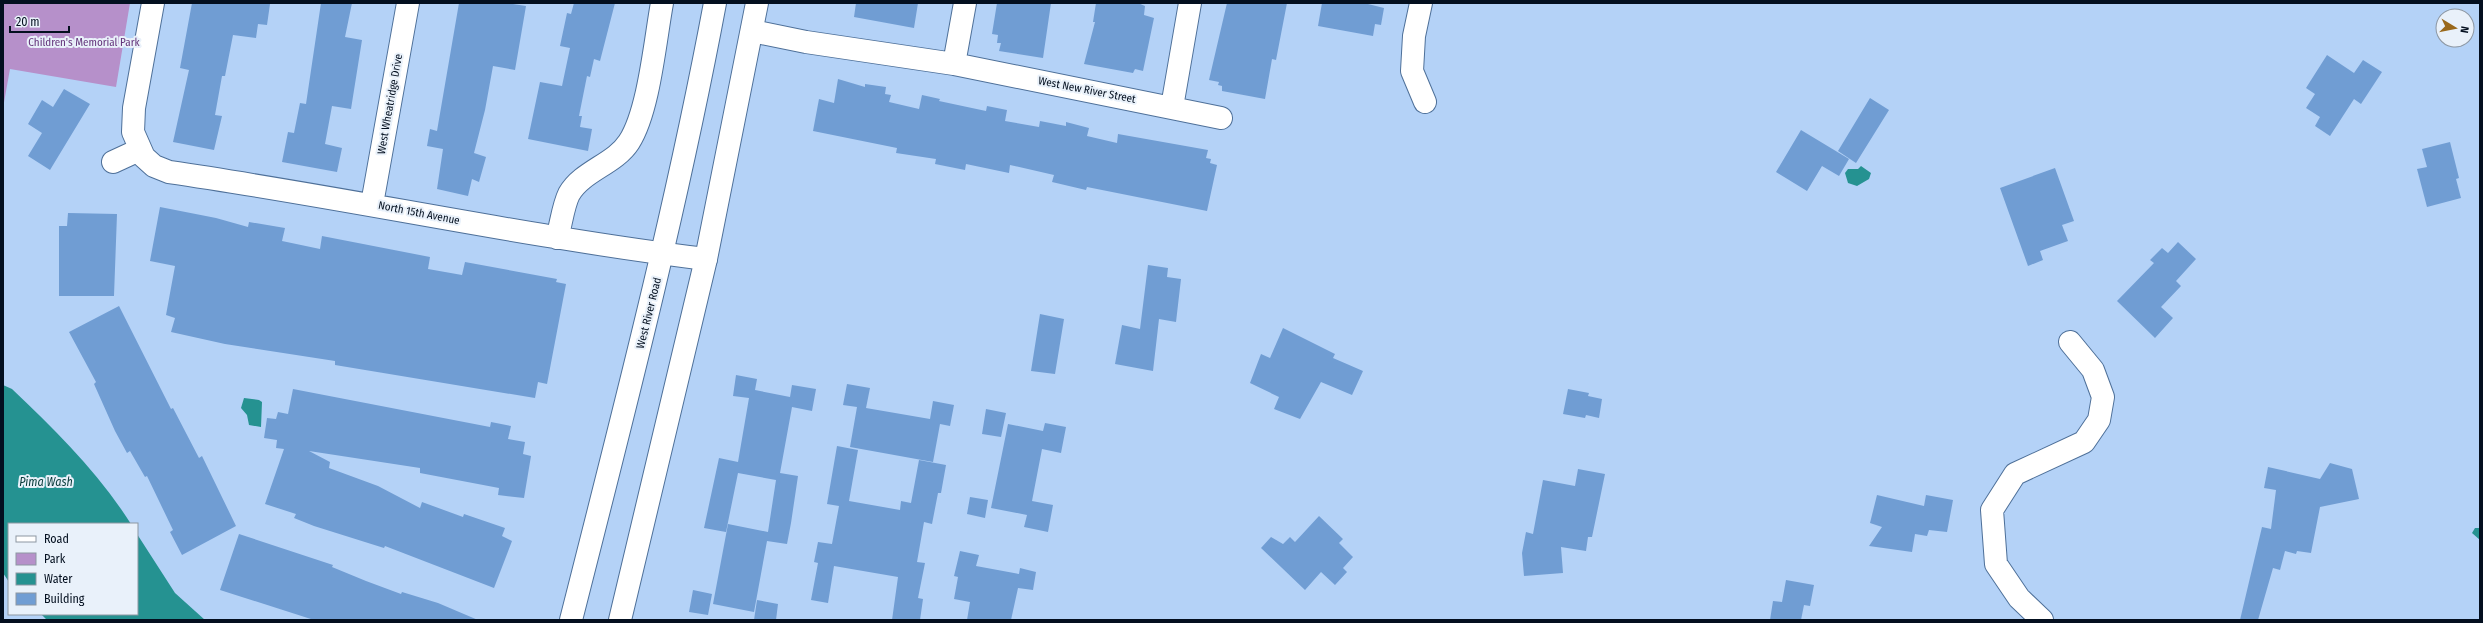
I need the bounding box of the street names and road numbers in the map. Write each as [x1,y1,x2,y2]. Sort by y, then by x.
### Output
street label: West Wheatridge Drive [375,53,405,155]
street label: West New River Street [1037,74,1137,106]
street label: North 15th Avenue [377,199,461,227]
street label: West River Road [634,276,664,350]

